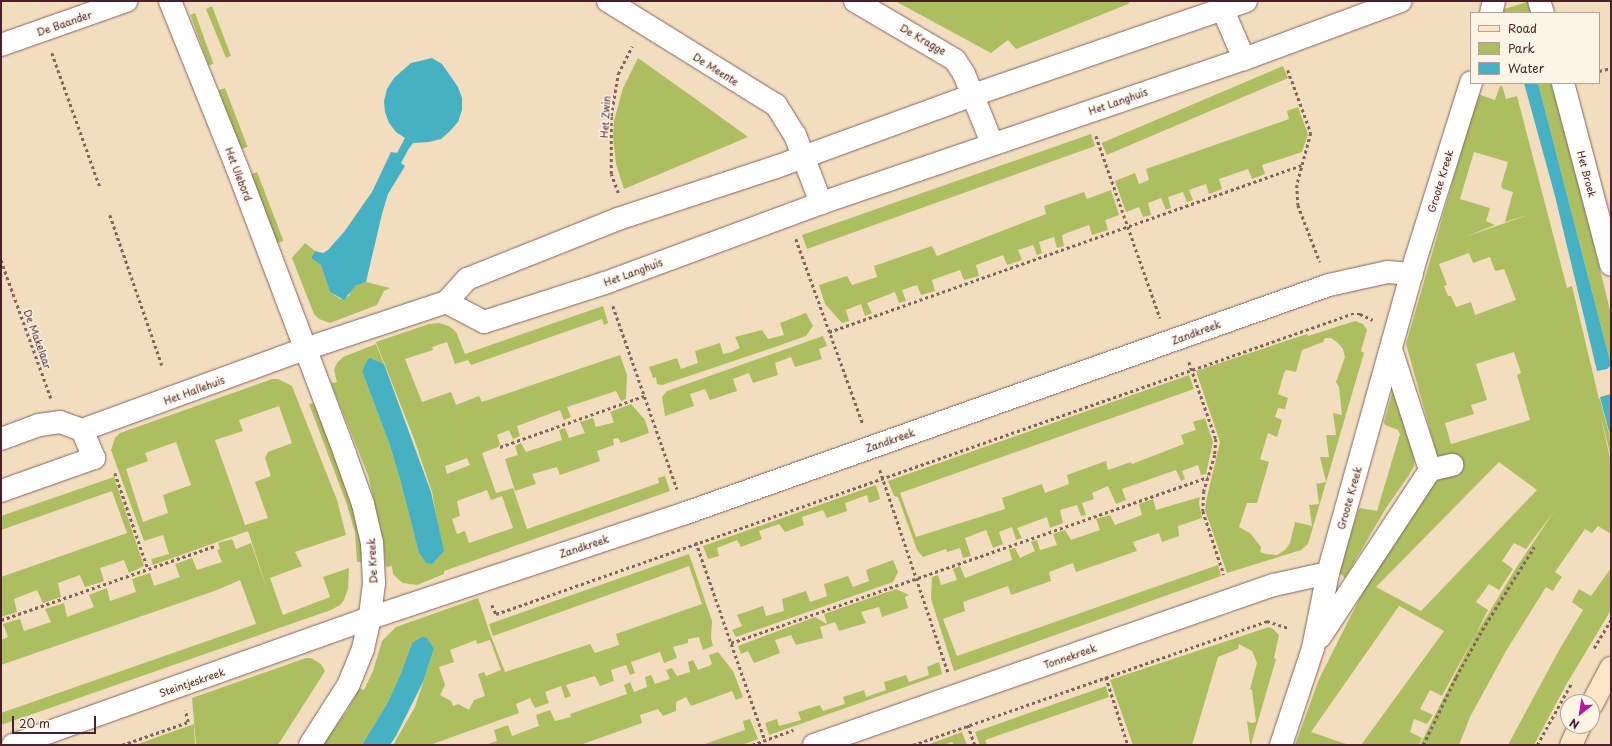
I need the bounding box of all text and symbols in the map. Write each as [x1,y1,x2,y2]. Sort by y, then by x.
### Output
street label: De Baander [35,8,93,38]
legend [1470,12,1600,84]
text: Road [1508,19,1537,37]
street label: De Kragge [898,21,948,57]
text: Park [1508,39,1535,57]
street label: De Meente [691,50,741,88]
text: Water [1508,59,1544,77]
street label: Het Langhuis [1086,85,1150,117]
street label: Het Zwin [598,95,612,139]
street label: Het Ulebord [223,145,255,203]
street label: Groote Kreek [1425,149,1455,213]
street label: Het Broek [1575,149,1599,199]
street label: Het Langhuis [601,256,665,288]
street label: De Makelaar [22,308,54,370]
street label: Zandkreek [1170,318,1222,346]
street label: Het Hallehuis [162,373,226,407]
street label: Zandkreek [864,426,916,454]
street label: Groote Kreek [1334,466,1364,530]
street label: Zandkreek [558,532,610,560]
street label: De Kreek [365,538,379,584]
street label: Tonnekreek [1042,641,1098,671]
street label: Steintjeskreek [158,665,226,699]
north arrow [1560,694,1600,734]
scale bar [14,708,98,734]
text: 20 m [19,714,50,732]
text: N [1566,714,1582,734]

